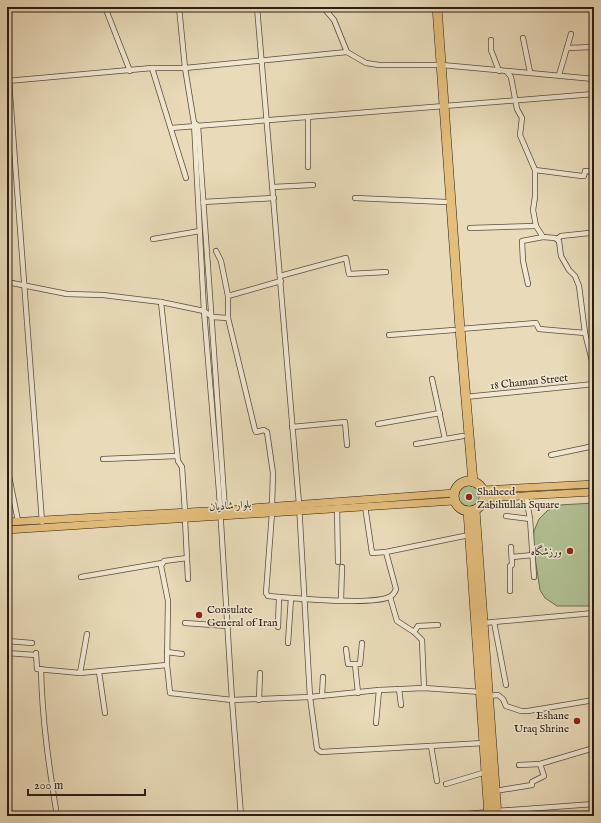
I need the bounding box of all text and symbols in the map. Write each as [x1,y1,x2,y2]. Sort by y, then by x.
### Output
street label: 18 Chaman Street [490,371,569,393]
place label: Shaheed Zabihullah Square [477,485,559,512]
marker: Shaheed Zabihullah Square [464,492,474,502]
street label: بلوار شادیان [209,498,252,514]
place label: ورزشگاه [531,544,562,559]
marker: ورزشگاه [565,546,575,556]
place label: Consulate General of Iran [207,603,278,630]
marker: Consulate General of Iran [194,610,204,620]
place label: Eshane Uraq Shrine [514,709,569,736]
marker: Eshane Uraq Shrine [572,716,582,726]
scale bar [28,771,145,797]
text: 200 m [34,778,63,793]

